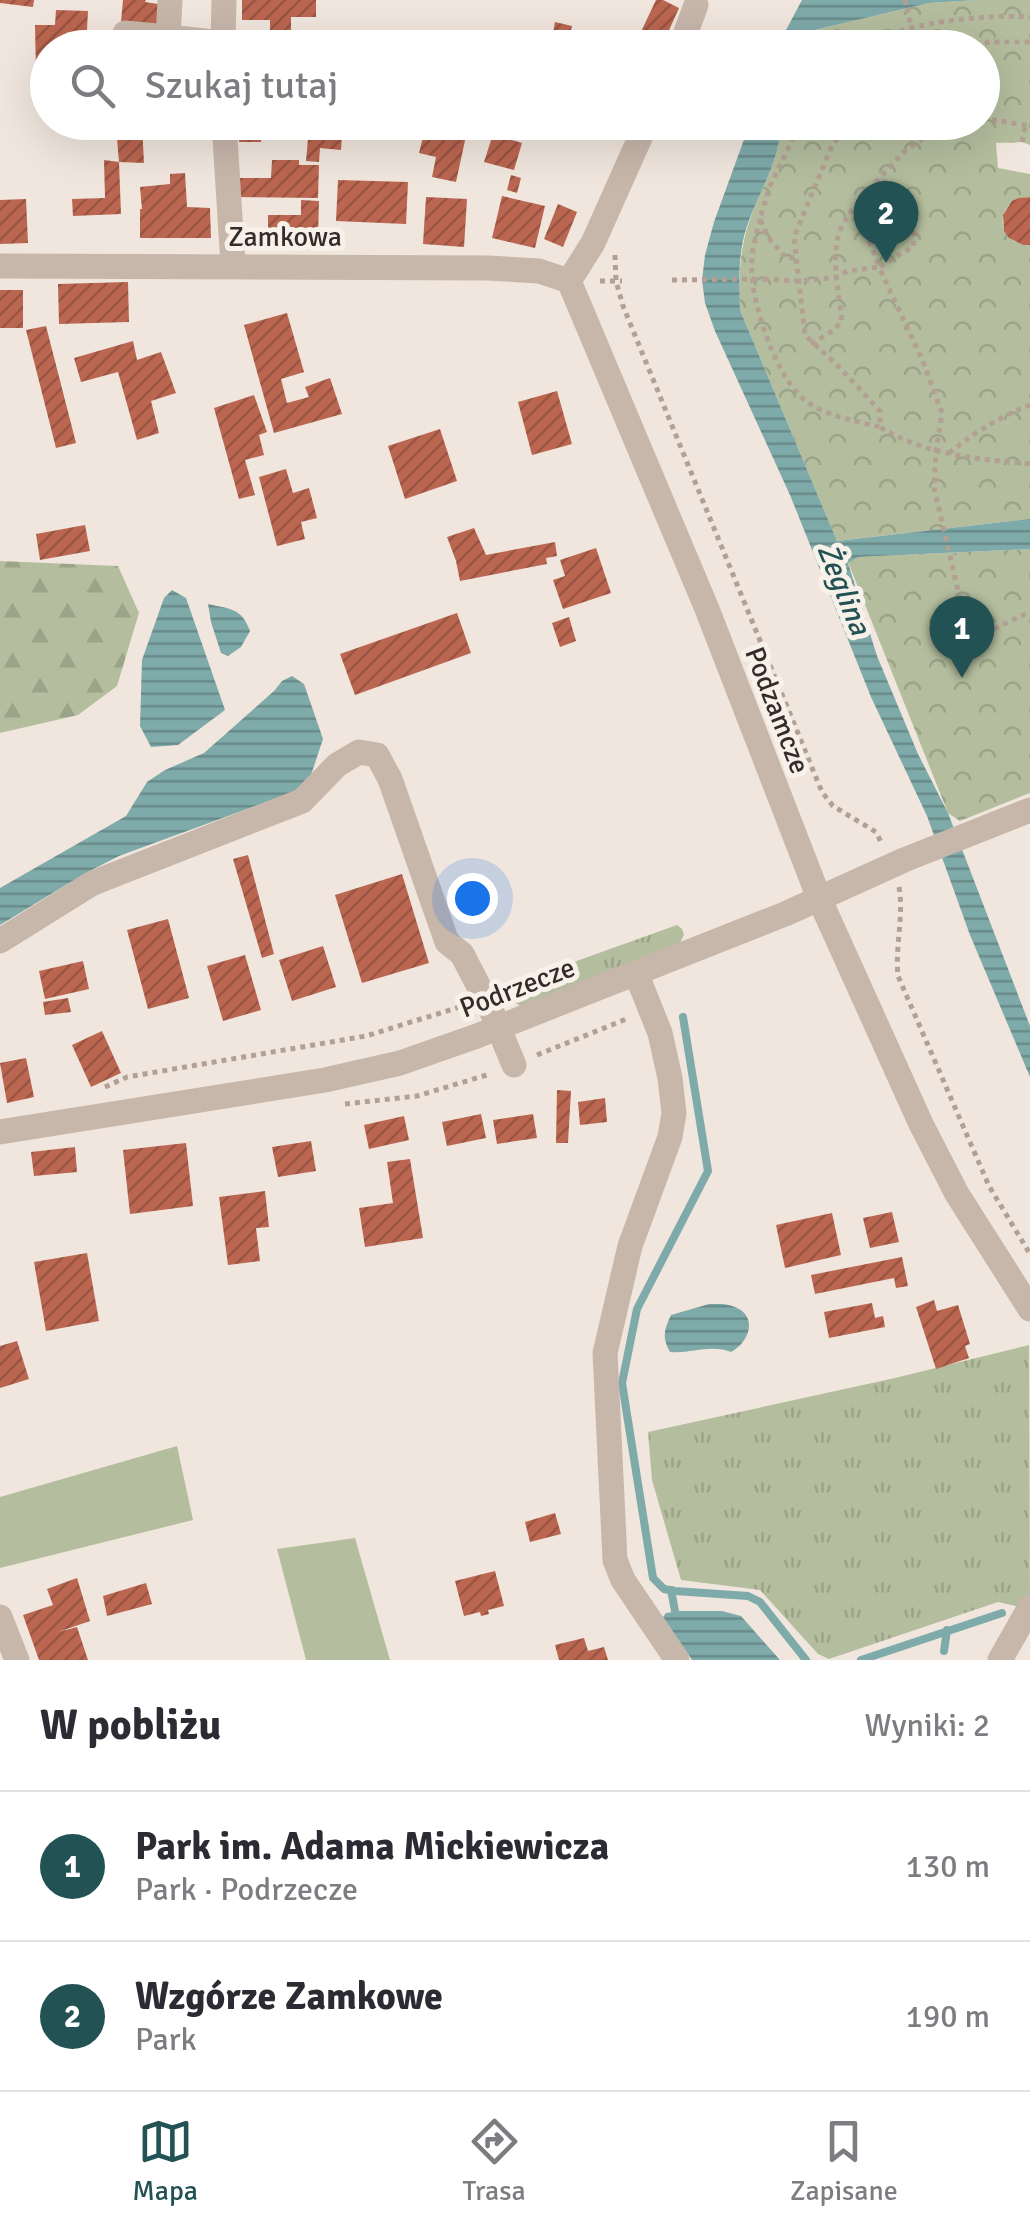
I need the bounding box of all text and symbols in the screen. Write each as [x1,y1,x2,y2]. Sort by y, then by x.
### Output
search box [30,30,1000,140]
icon: search [65,58,120,113]
text: Szukaj tutaj [145,62,338,109]
pin: 2 [854,180,918,263]
street label: Zamkowa [228,220,342,254]
water label: Żeglina [809,538,879,641]
pin: 1 [930,596,994,678]
street label: Podzamcze [737,642,817,778]
your location [447,873,498,924]
street label: Podrzecze [455,950,580,1025]
text: W pobliżu [40,1700,221,1751]
text: Wyniki: 2 [864,1706,990,1745]
text: Park im. Adama Mickiewicza [135,1823,609,1870]
text: 1 [64,1847,81,1886]
text: 130 m [906,1847,990,1886]
text: Park · Podrzecze [135,1870,358,1909]
text: Wzgórze Zamkowe [135,1973,443,2020]
text: 2 [64,1997,81,2036]
text: 190 m [906,1997,990,2036]
text: Park [135,2020,197,2059]
tab: Mapa [132,2114,198,2208]
tab: Trasa [463,2114,526,2208]
tab: Zapisane [790,2114,898,2208]

